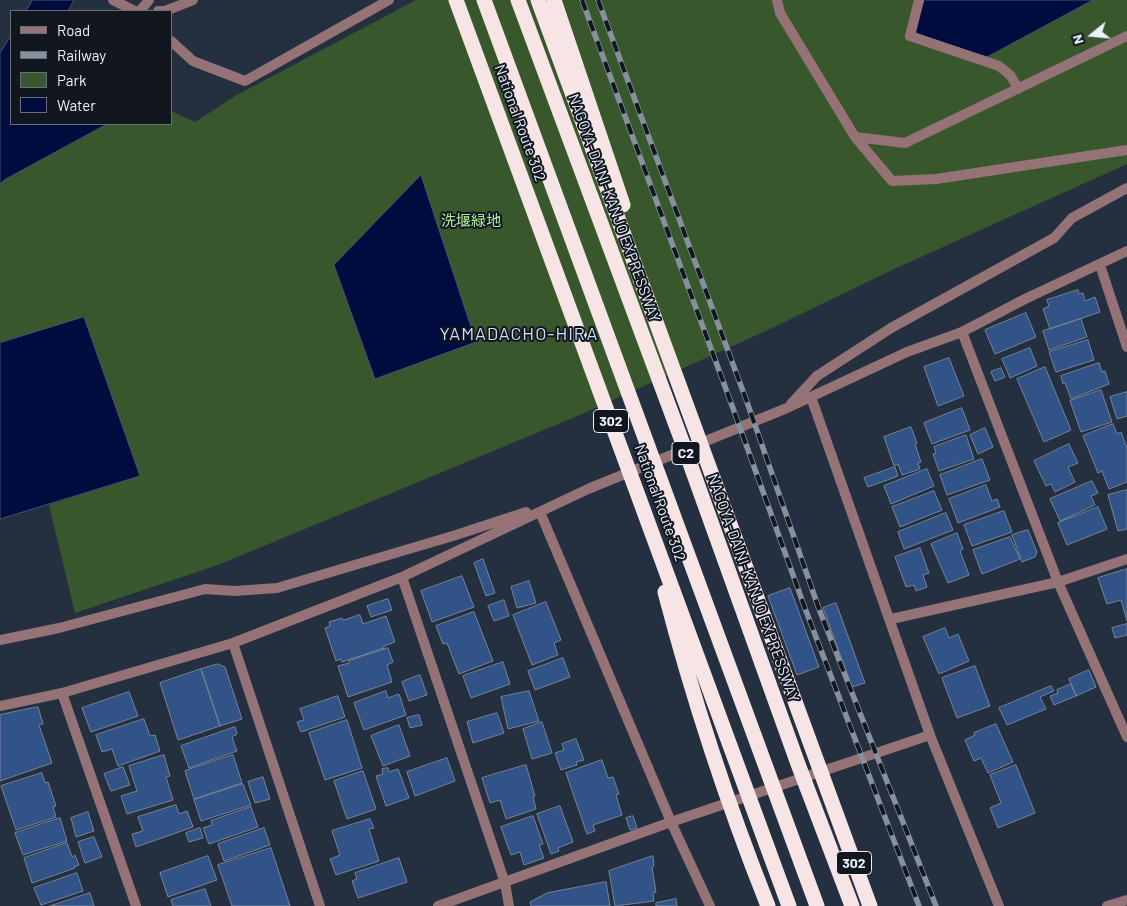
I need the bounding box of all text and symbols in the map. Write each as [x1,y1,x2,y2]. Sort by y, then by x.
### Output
legend [10,10,172,125]
north arrow [1067,10,1117,60]
text: Road [57,21,90,39]
text: N [1068,33,1087,46]
text: Railway [57,46,106,64]
street label: National Route 302 [490,62,550,184]
text: Park [57,71,86,89]
street label: NAGOYA-DAINI-KANJO EXPRESSWAY [564,91,664,325]
text: Water [57,96,96,114]
park label: 洗堰緑地 [441,212,501,230]
district label: YAMADACHO-HIRA [438,323,600,345]
road number: 302 [594,410,628,432]
street label: National Route 302 [630,442,690,564]
road number: C2 [672,442,700,464]
street label: NAGOYA-DAINI-KANJO EXPRESSWAY [703,471,803,705]
road number: 302 [836,851,872,874]

